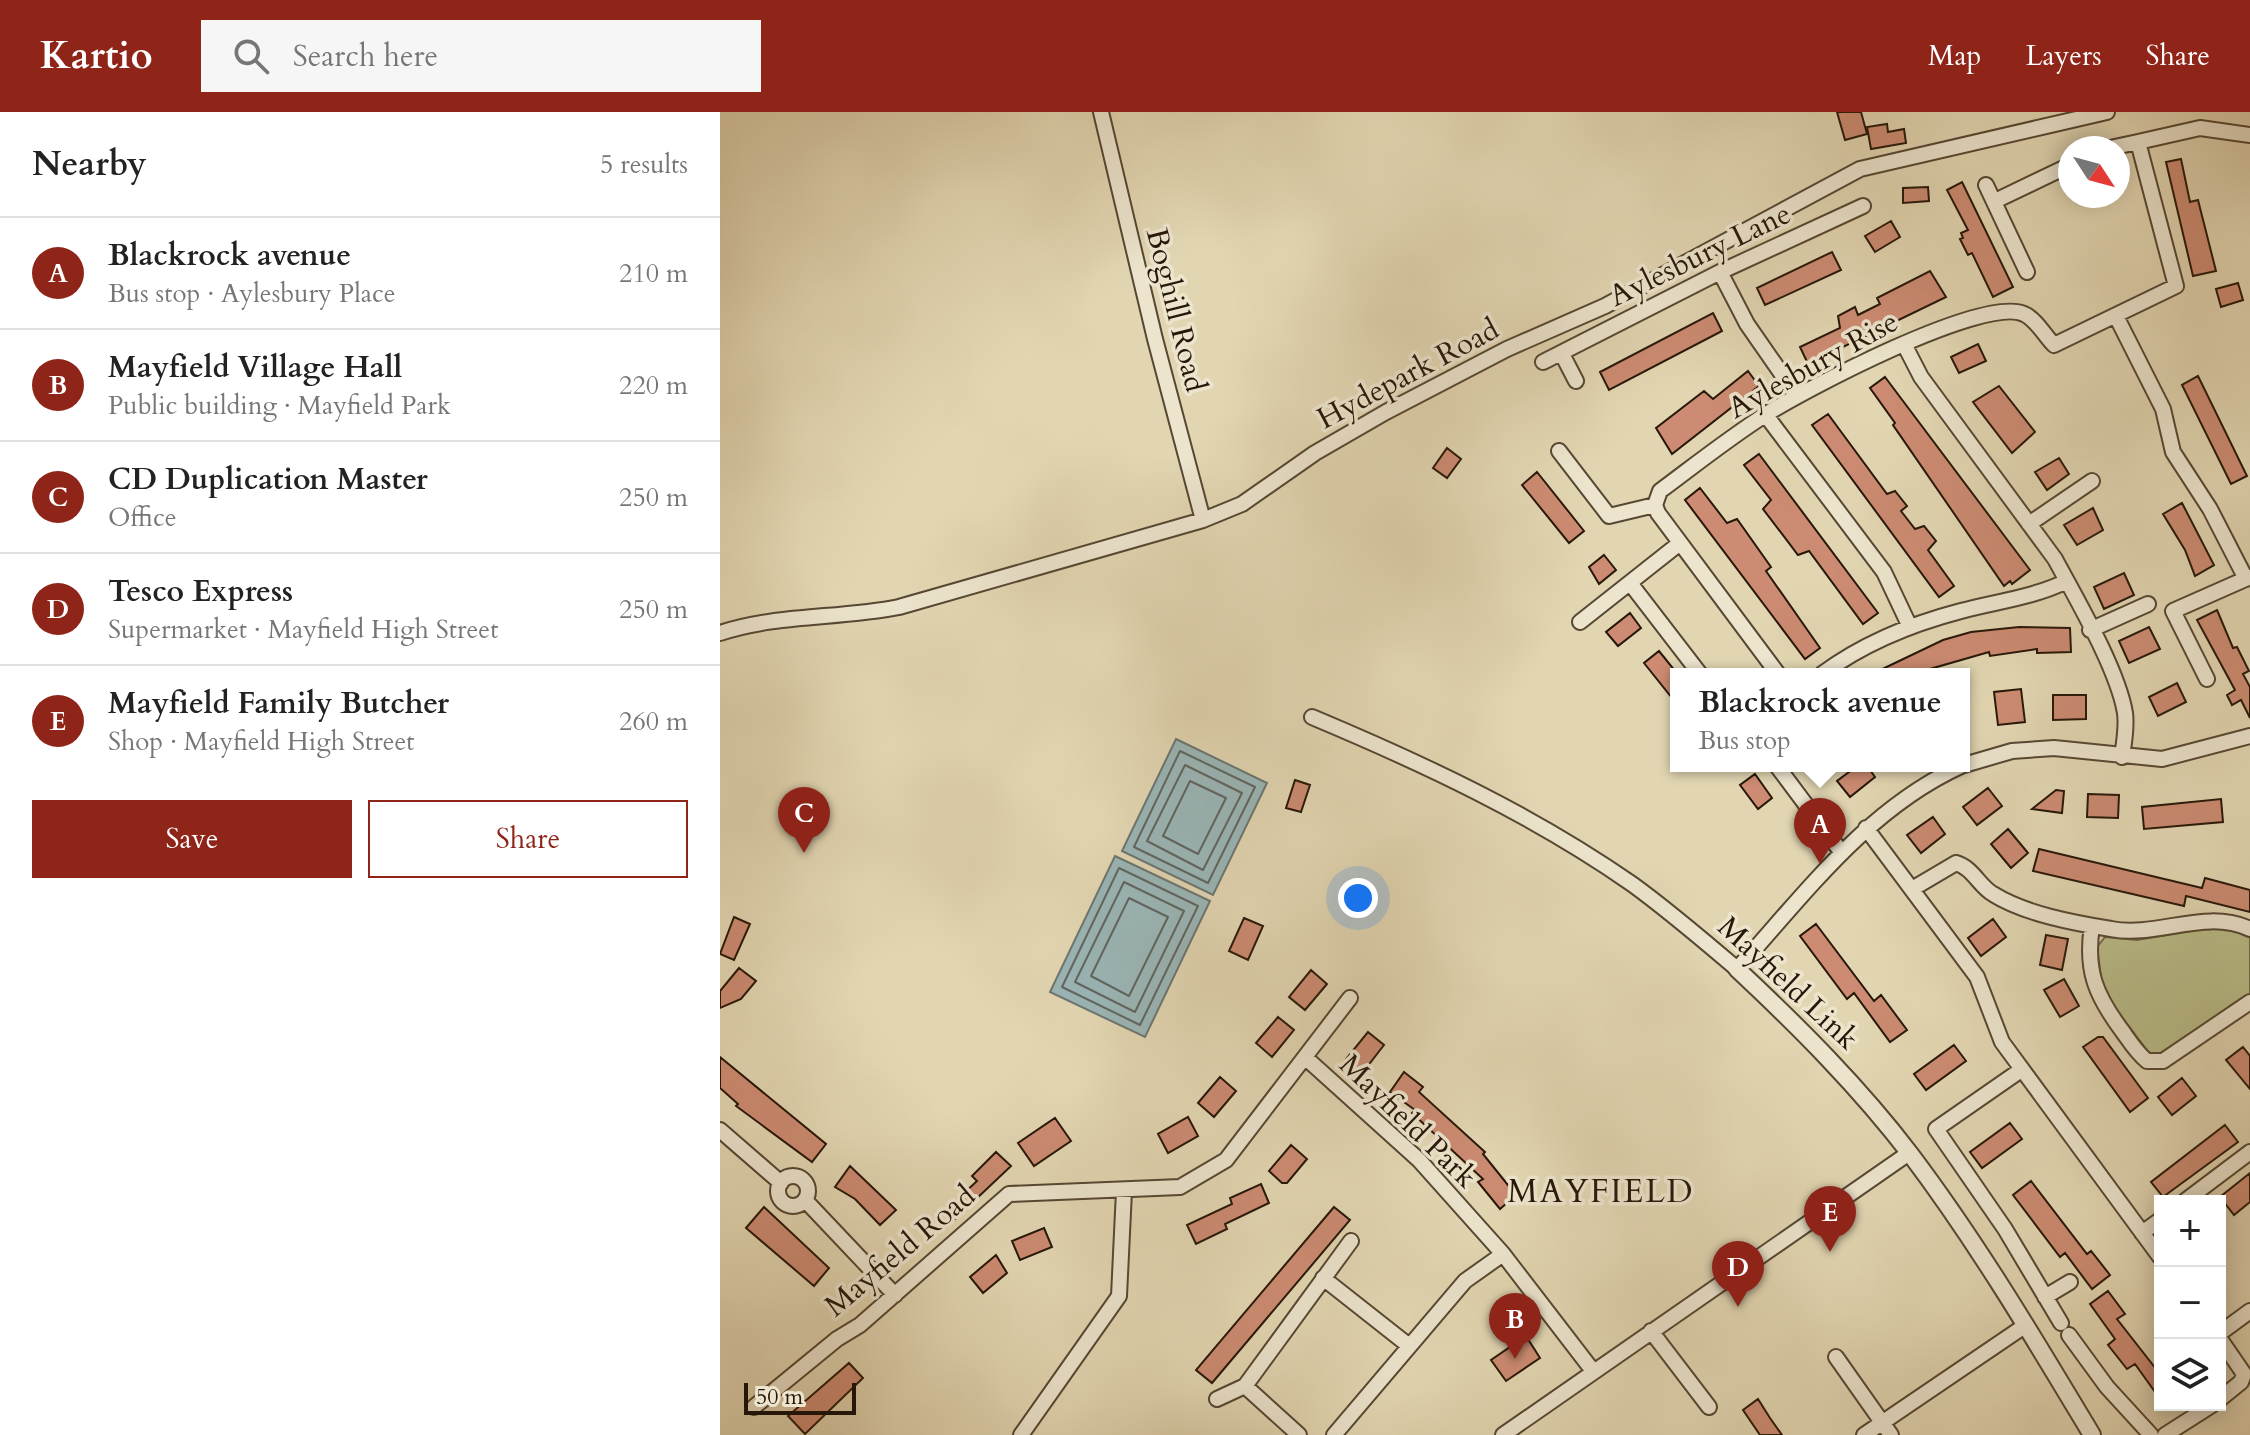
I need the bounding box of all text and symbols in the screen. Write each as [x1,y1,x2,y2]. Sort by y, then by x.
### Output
search box [201,20,761,92]
text: Kartio [40,30,153,82]
icon: search [229,34,273,78]
text: Search here [293,36,438,77]
text: Map [1928,37,1981,75]
text: Layers [2025,37,2102,75]
text: Share [2146,37,2210,75]
north arrow [2058,136,2130,208]
text: Nearby [32,141,147,187]
text: 5 results [600,147,688,182]
street label: Aylesbury Lane [1602,193,1798,317]
street label: Boghill Road [1136,224,1216,396]
text: Blackrock avenue [108,235,351,276]
text: A [48,256,68,291]
text: 210 m [619,256,688,291]
text: Bus stop · Aylesbury Place [108,276,396,311]
street label: Aylesbury Rise [1721,301,1905,429]
street label: Hydepark Road [1310,309,1506,439]
text: Mayfield Village Hall [108,347,402,388]
text: B [49,368,67,403]
text: 220 m [619,368,688,403]
text: Public building · Mayfield Park [108,388,451,423]
text: CD Duplication Master [108,459,428,500]
text: C [48,480,68,515]
text: 250 m [619,480,688,515]
text: Office [108,500,177,535]
text: Tesco Express [108,571,293,612]
text: D [47,592,69,627]
text: 250 m [619,592,688,627]
text: Supermarket · Mayfield High Street [108,612,498,647]
popup [1670,668,1970,772]
text: Blackrock avenue [1698,682,1942,723]
text: Mayfield Family Butcher [108,683,449,724]
text: E [50,704,66,739]
text: 260 m [619,704,688,739]
text: Bus stop [1698,723,1791,758]
text: Shop · Mayfield High Street [108,724,415,759]
pin: C [778,787,830,853]
pin: A [1794,798,1846,864]
button: Save [32,800,352,878]
button: Share [368,800,688,878]
your location [1338,878,1378,918]
street label: Mayfield Link [1709,907,1867,1059]
street label: Mayfield Park [1330,1045,1486,1197]
district label: MAYFIELD [1507,1170,1695,1214]
street label: Mayfield Road [816,1176,984,1326]
pin: E [1804,1186,1856,1252]
map controls [2154,1195,2226,1411]
button: + [2154,1195,2226,1267]
pin: D [1712,1241,1764,1307]
button: − [2154,1267,2226,1339]
pin: B [1489,1293,1541,1359]
button: layers [2154,1339,2226,1411]
scale bar [744,1379,856,1415]
text: 50 m [756,1382,803,1412]

